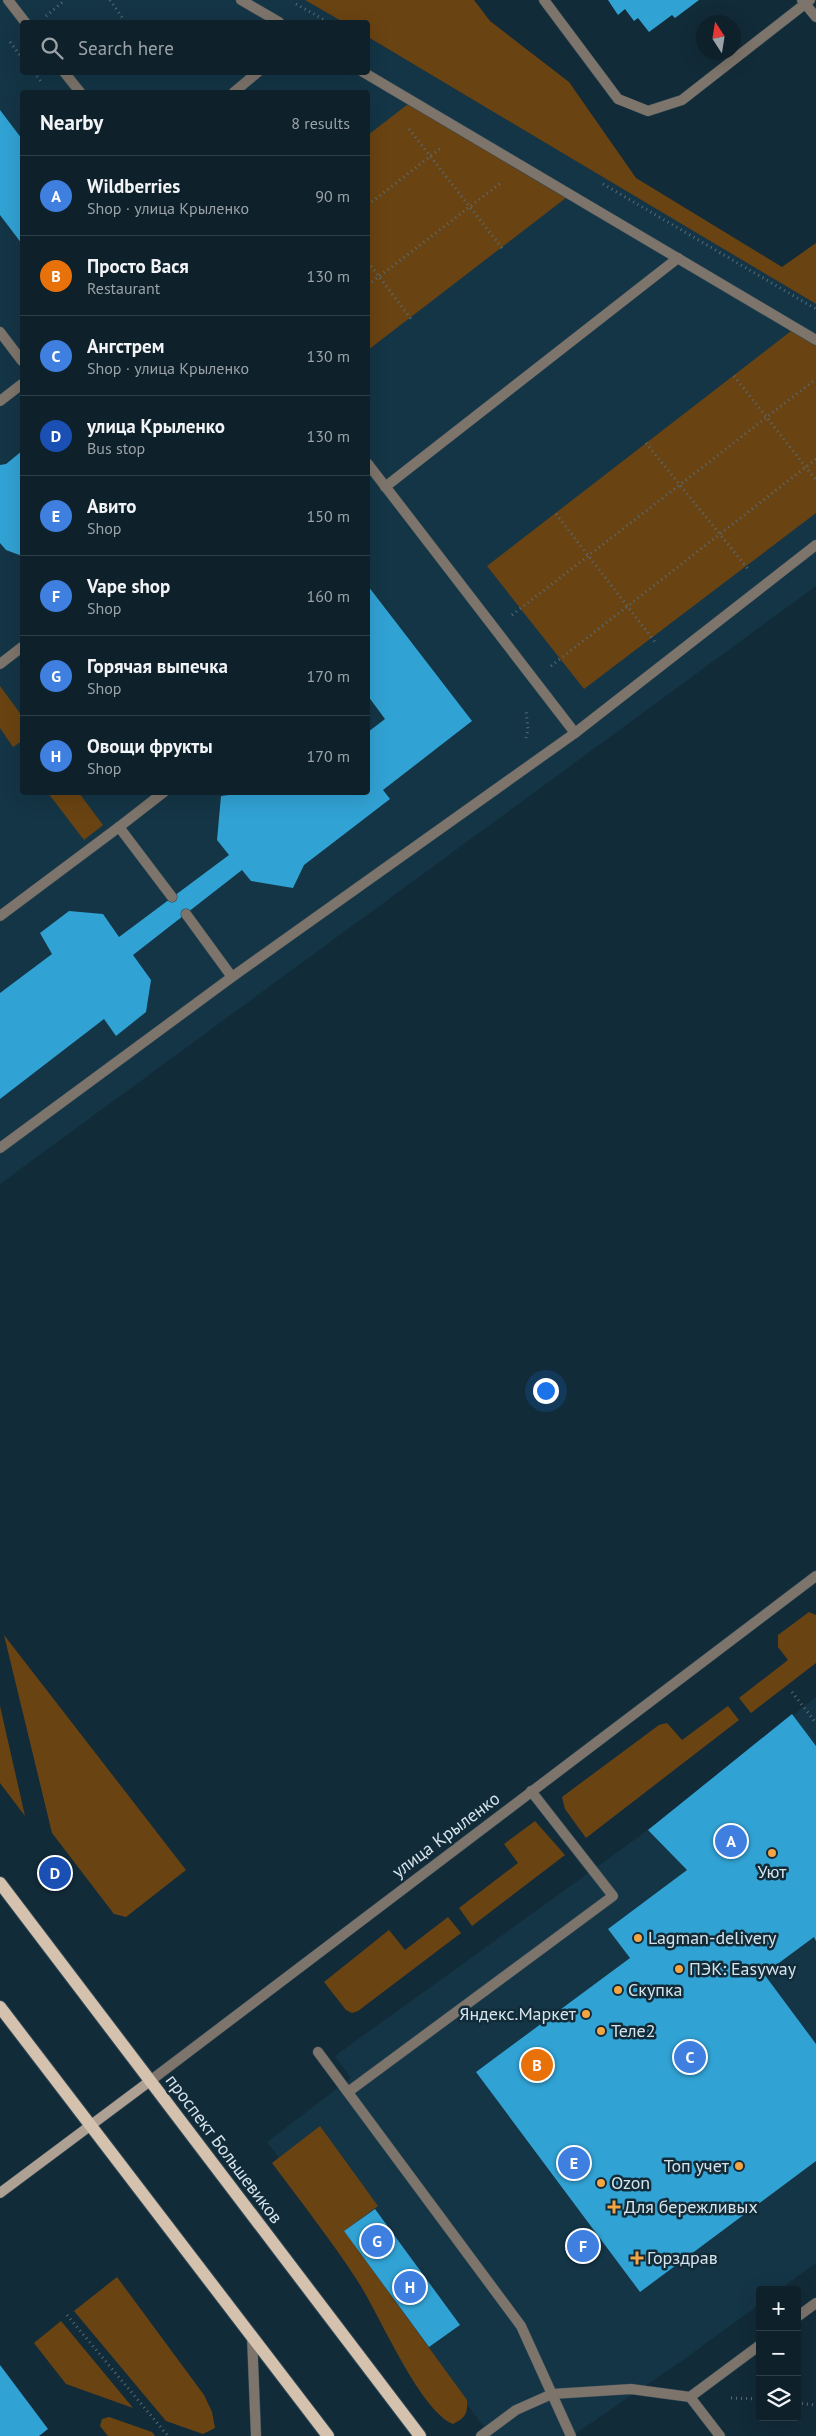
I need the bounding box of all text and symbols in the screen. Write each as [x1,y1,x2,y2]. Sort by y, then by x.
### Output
north arrow [696,15,741,60]
search box [20,20,370,75]
icon: search [38,34,66,62]
text: Search here [78,36,174,60]
text: Nearby [40,109,103,136]
text: 8 results [291,113,350,133]
text: Wildberries [87,174,180,198]
text: A [51,186,61,206]
text: 90 m [315,186,350,206]
text: Shop · улица Крыленко [87,198,249,218]
text: Просто Вася [87,254,189,278]
text: B [51,266,61,286]
text: 130 m [307,266,350,286]
text: Restaurant [87,278,160,298]
text: Ангстрем [87,334,164,358]
text: C [52,346,60,366]
text: 130 m [307,346,350,366]
text: Shop · улица Крыленко [87,358,249,378]
text: улица Крыленко [87,414,225,438]
text: D [51,426,61,446]
text: 130 m [307,426,350,446]
text: Bus stop [87,438,145,458]
text: Авито [87,494,136,518]
text: E [52,506,60,526]
text: 150 m [307,506,350,526]
text: Shop [87,518,121,538]
text: Vape shop [87,574,170,598]
text: F [52,586,60,606]
text: 160 m [307,586,350,606]
text: Shop [87,598,121,618]
text: Горячая выпечка [87,654,228,678]
text: G [51,666,61,686]
text: 170 m [307,666,350,686]
text: Shop [87,678,121,698]
text: Овощи фрукты [87,734,213,758]
text: H [51,746,61,766]
text: 170 m [307,746,350,766]
text: Shop [87,758,121,778]
your location [533,1378,559,1404]
street label: улица Крыленко [387,1787,504,1883]
pin: A [715,1822,747,1860]
marker: Уют [766,1847,778,1859]
pin: D [39,1854,71,1892]
place label: Уют [758,1860,787,1883]
place label: Lagman-delivery [648,1926,777,1949]
marker: Lagman-delivery [632,1932,644,1944]
place label: ПЭК: Easyway [689,1957,797,1980]
marker: ПЭК: Easyway [673,1963,685,1975]
place label: Скупка [628,1978,682,2001]
marker: Скупка [612,1984,624,1996]
place label: Яндекс.Маркет [459,2002,577,2025]
marker: Яндекс.Маркет [580,2008,592,2020]
place label: Теле2 [611,2019,655,2042]
marker: Теле2 [595,2025,607,2037]
pin: C [674,2038,706,2076]
pin: B [521,2046,553,2084]
street label: проспект Большевиков [161,2069,288,2228]
pin: E [558,2144,590,2182]
place label: Топ учет [664,2154,730,2177]
marker: Топ учет [733,2160,745,2172]
place label: Ozon [611,2171,650,2194]
marker: Ozon [595,2177,607,2189]
place label: Для бережливых [624,2195,758,2218]
marker: Для бережливых [608,2201,620,2213]
pin: G [361,2222,393,2260]
pin: F [567,2227,599,2265]
place label: Горздрав [647,2246,718,2269]
marker: Горздрав [631,2252,643,2264]
pin: H [394,2268,426,2306]
map controls [756,2286,801,2421]
button: + [756,2286,801,2331]
button: − [756,2331,801,2376]
button: layers [756,2376,801,2421]

